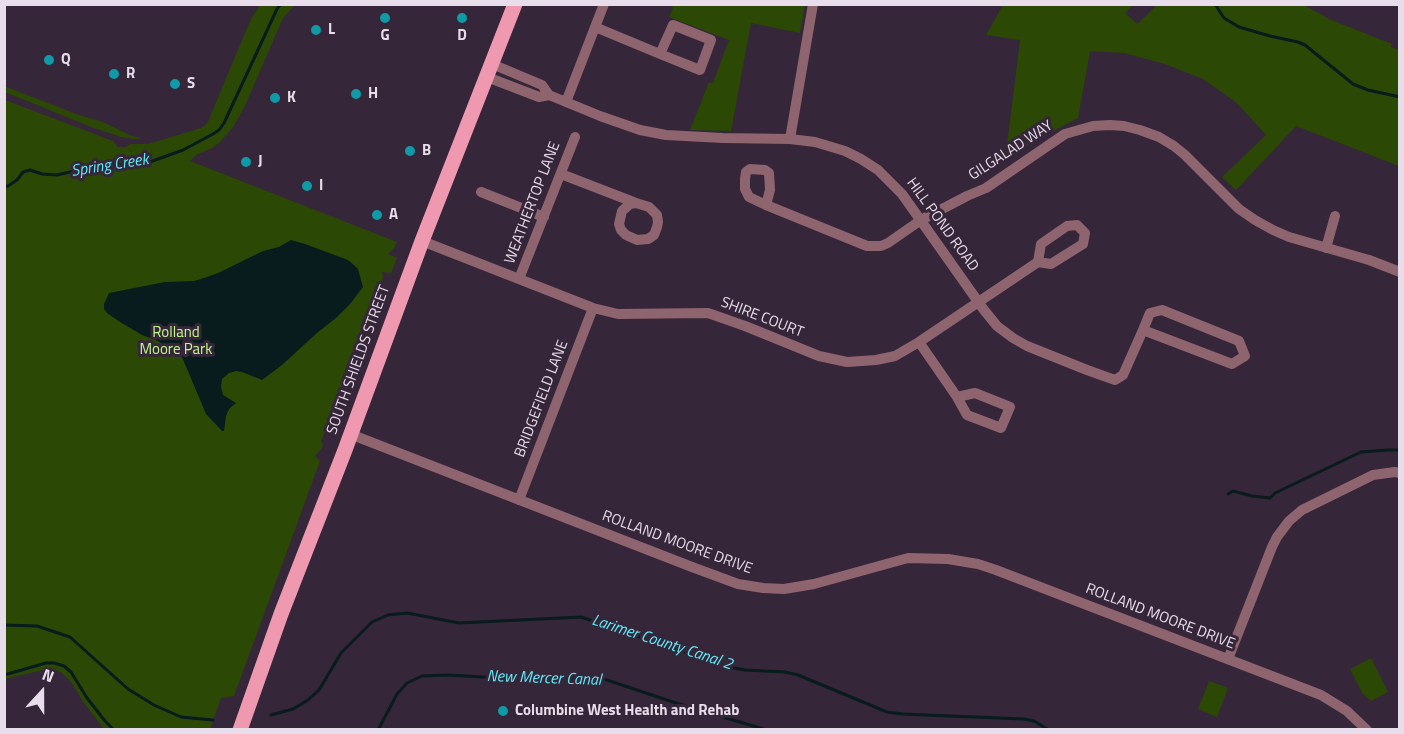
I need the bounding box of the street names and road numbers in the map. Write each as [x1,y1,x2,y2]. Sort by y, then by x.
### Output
street label: GILGALAD WAY [966,117,1056,185]
street label: WEATHERTOP LANE [501,139,565,267]
street label: HILL POND ROAD [902,175,982,275]
street label: SOUTH SHIELDS STREET [324,283,394,437]
street label: SHIRE COURT [718,294,806,342]
street label: BRIDGEFIELD LANE [511,338,573,460]
street label: ROLLAND MOORE DRIVE [599,507,755,579]
street label: ROLLAND MOORE DRIVE [1083,580,1237,654]

